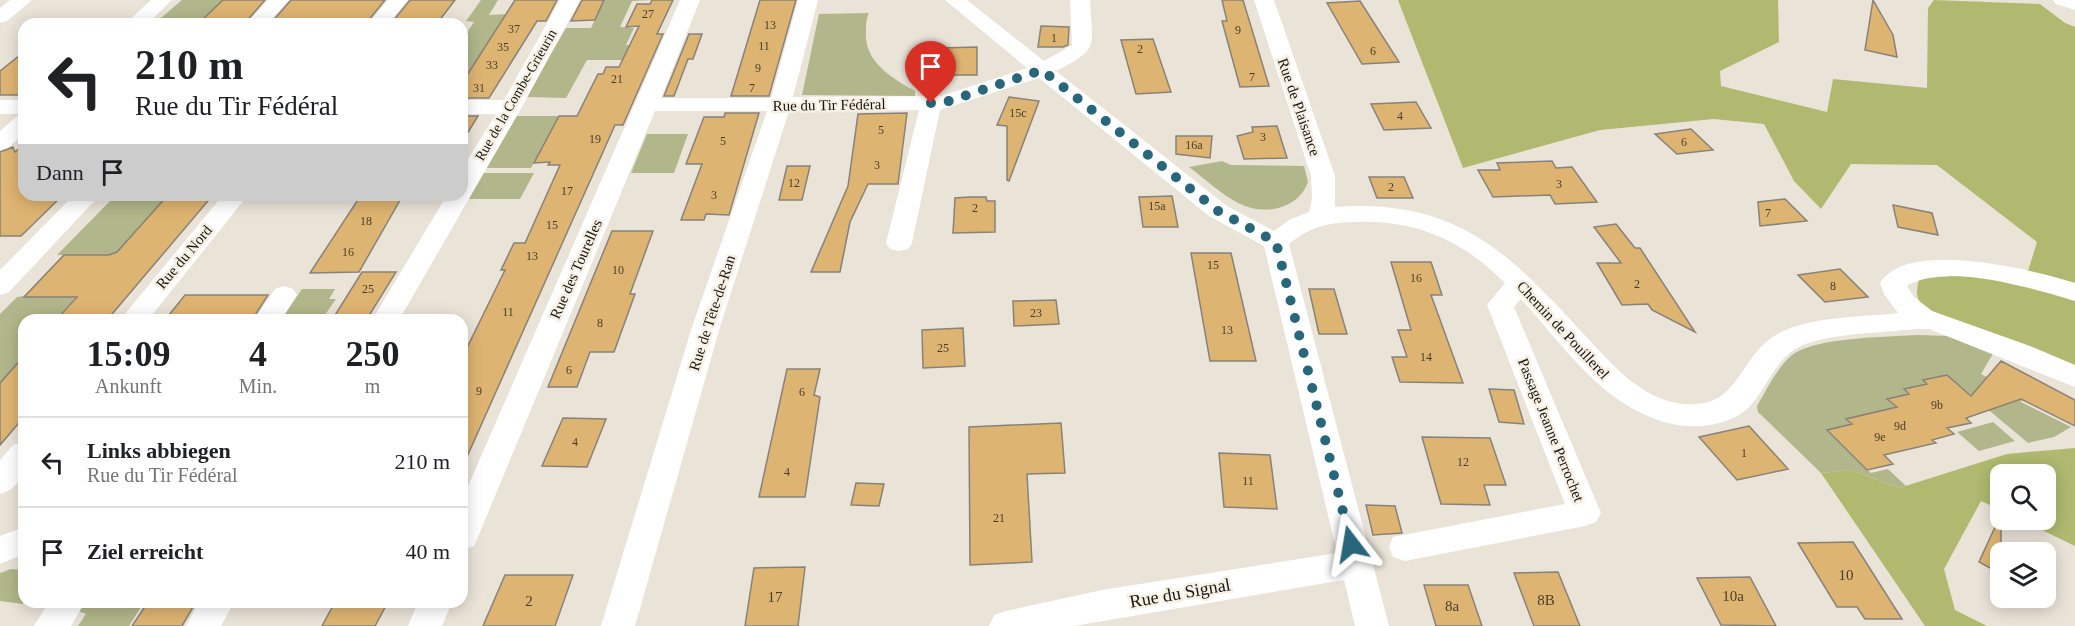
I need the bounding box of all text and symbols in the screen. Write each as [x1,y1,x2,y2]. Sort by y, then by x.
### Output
house number: 27 [642,7,654,21]
house number: 13 [764,18,776,32]
house number: 37 [508,22,520,36]
house number: 9 [1235,23,1241,37]
street label: Rue de la Combe-Grieurin [472,27,560,163]
house number: 1 [1051,31,1057,45]
house number: 11 [758,39,770,53]
house number: 35 [497,40,509,54]
pin [905,41,956,103]
icon: left [36,42,114,120]
text: 210 m [135,42,244,88]
house number: 2 [1137,42,1143,56]
house number: 6 [1370,44,1376,58]
icon: arrive [914,50,947,83]
street label: Rue de Plaisance [1275,56,1323,158]
house number: 33 [486,58,498,72]
house number: 9 [755,61,761,75]
house number: 7 [1249,70,1255,84]
house number: 21 [611,72,623,86]
house number: 31 [473,81,485,95]
house number: 7 [749,81,755,95]
text: Rue du Tir Fédéral [135,91,338,121]
street label: Rue du Tir Fédéral [772,96,886,114]
house number: 15c [1009,106,1027,120]
house number: 4 [1397,109,1403,123]
house number: 5 [878,123,884,137]
house number: 3 [1260,130,1266,144]
house number: 19 [589,132,601,146]
house number: 5 [720,134,726,148]
house number: 6 [1681,135,1687,149]
house number: 16a [1185,138,1203,152]
icon: arrive [96,156,129,189]
house number: 3 [874,158,880,172]
text: Dann [36,160,84,185]
house number: 12 [788,176,800,190]
house number: 3 [1556,177,1562,191]
house number: 2 [1388,180,1394,194]
house number: 17 [561,184,573,198]
house number: 3 [711,188,717,202]
house number: 15a [1148,199,1166,213]
house number: 2 [972,201,978,215]
house number: 7 [1765,206,1771,220]
house number: 18 [360,214,372,228]
street label: Rue des Tourelles [547,217,605,321]
house number: 15 [546,218,558,232]
street label: Rue du Nord [153,222,215,292]
house number: 16 [342,245,354,259]
house number: 13 [526,249,538,263]
street label: Rue de Tête-de-Ran [686,253,738,373]
house number: 15 [1207,258,1219,272]
house number: 10 [612,263,624,277]
house number: 16 [1410,271,1422,285]
house number: 2 [1634,277,1640,291]
street label: Chemin de Pouillerel [1514,278,1612,382]
house number: 8 [1830,279,1836,293]
house number: 25 [362,282,374,296]
house number: 11 [502,305,514,319]
house number: 23 [1030,306,1042,320]
house number: 8 [597,316,603,330]
house number: 13 [1221,323,1233,337]
text: 15:09 [86,334,170,374]
text: 4 [249,334,267,374]
text: 250 [346,334,400,374]
house number: 25 [937,341,949,355]
house number: 14 [1420,350,1432,364]
street label: Passage Jeanne Perrochet [1515,356,1587,505]
house number: 6 [566,363,572,377]
text: Ankunft [95,375,162,397]
text: Min. [239,375,277,397]
text: m [365,375,380,397]
house number: 9 [476,384,482,398]
house number: 6 [799,385,805,399]
house number: 9b [1931,398,1943,412]
house number: 9d [1894,419,1906,433]
house number: 9e [1874,430,1886,444]
house number: 4 [572,435,578,449]
text: Links abbiegen [87,438,231,463]
icon: left [36,446,69,479]
house number: 1 [1741,446,1747,460]
text: 210 m [394,449,450,474]
house number: 12 [1457,455,1469,469]
text: Rue du Tir Fédéral [87,464,238,486]
map controls [1990,464,2056,608]
button: search [1990,464,2056,530]
house number: 4 [784,465,790,479]
house number: 11 [1242,474,1254,488]
house number: 21 [993,511,1005,525]
position arrow [1319,512,1383,576]
icon: arrive [36,536,69,569]
text: Ziel erreicht [87,539,203,564]
text: 40 m [405,539,450,564]
button: layers [1990,542,2056,608]
house number: 10 [1839,567,1854,583]
street label: Rue du Signal [1128,574,1232,612]
house number: 10a [1722,588,1744,604]
house number: 17 [768,589,783,605]
house number: 8B [1537,592,1555,608]
house number: 2 [525,593,533,609]
house number: 8a [1445,598,1459,614]

